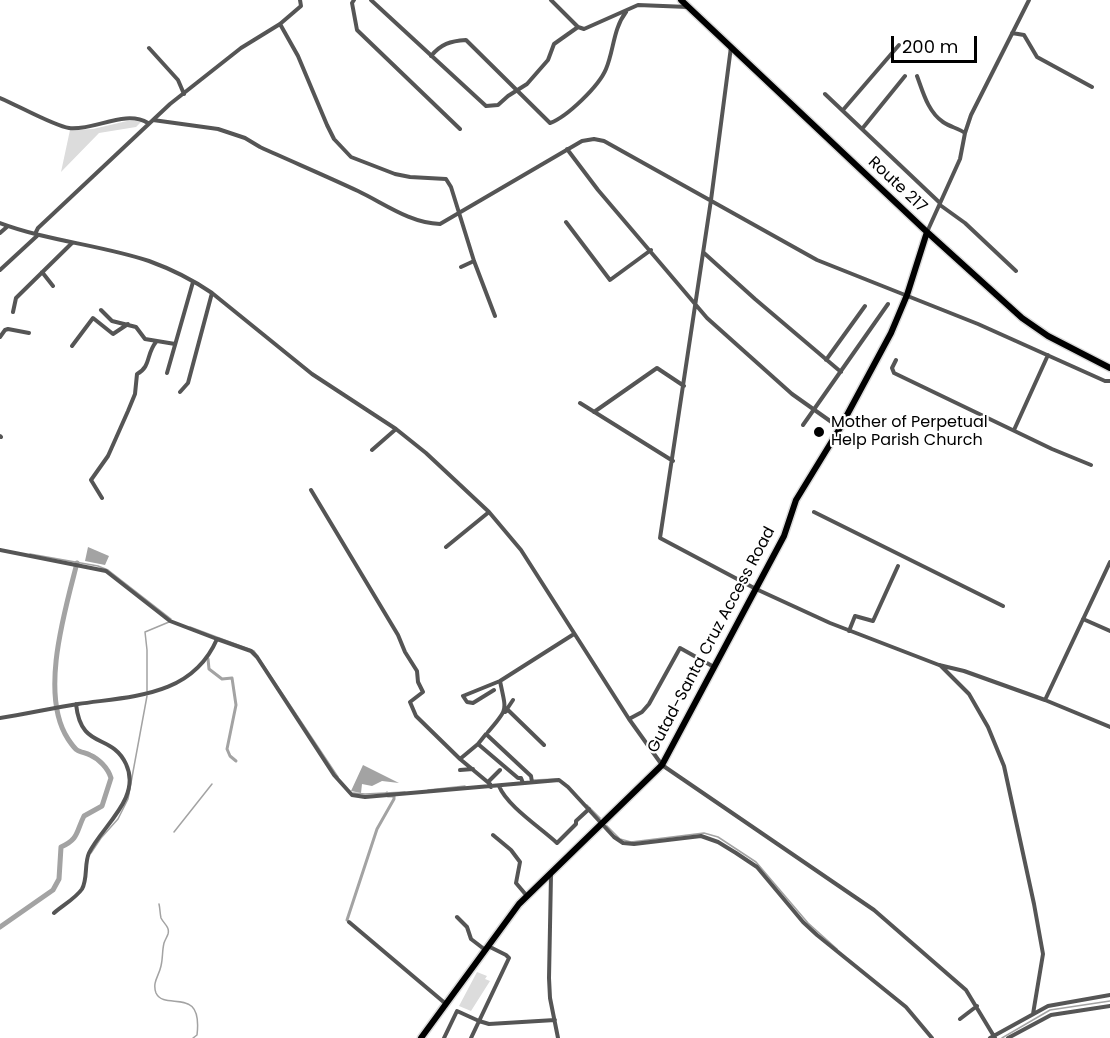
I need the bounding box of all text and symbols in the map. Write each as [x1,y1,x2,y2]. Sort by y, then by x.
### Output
scale bar [894,24,980,62]
text: 200 m [902,34,958,59]
street label: Route 217 [864,153,930,217]
place label: Mother of Perpetual Help Parish Church [831,413,988,451]
marker: Mother of Perpetual Help Parish Church [812,425,826,439]
street label: Gutad-Santa Cruz Access Road [644,524,780,756]

